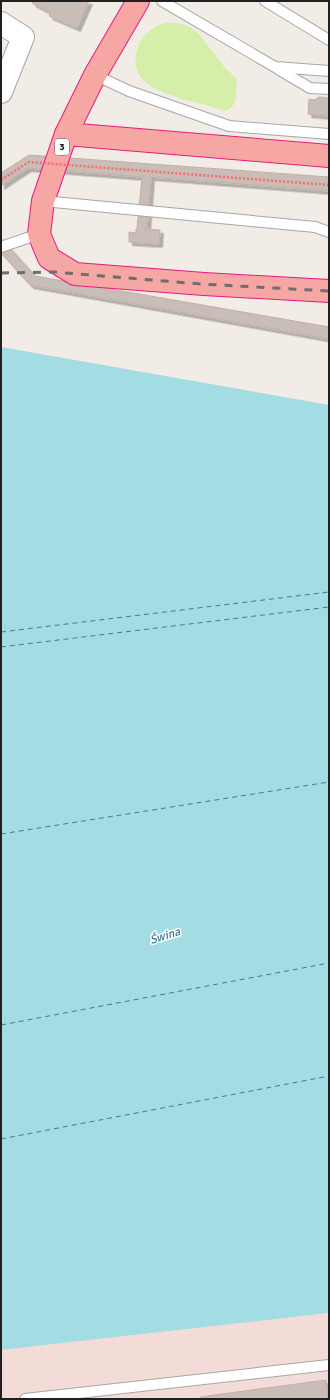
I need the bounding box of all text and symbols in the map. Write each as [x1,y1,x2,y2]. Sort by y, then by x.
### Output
road number: 3 [55,139,69,155]
water label: Świna [148,924,183,948]

